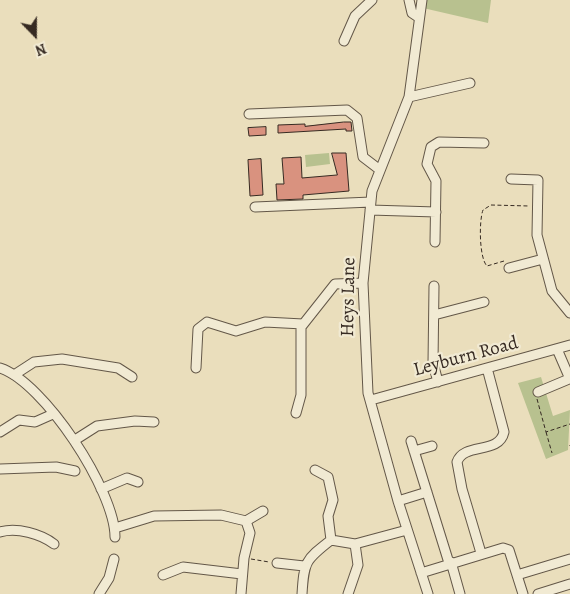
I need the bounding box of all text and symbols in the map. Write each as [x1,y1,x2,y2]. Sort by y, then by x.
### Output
north arrow [10,10,60,60]
text: N [33,39,49,60]
street label: Heys Lane [337,257,361,337]
street label: Leyburn Road [411,332,521,382]

